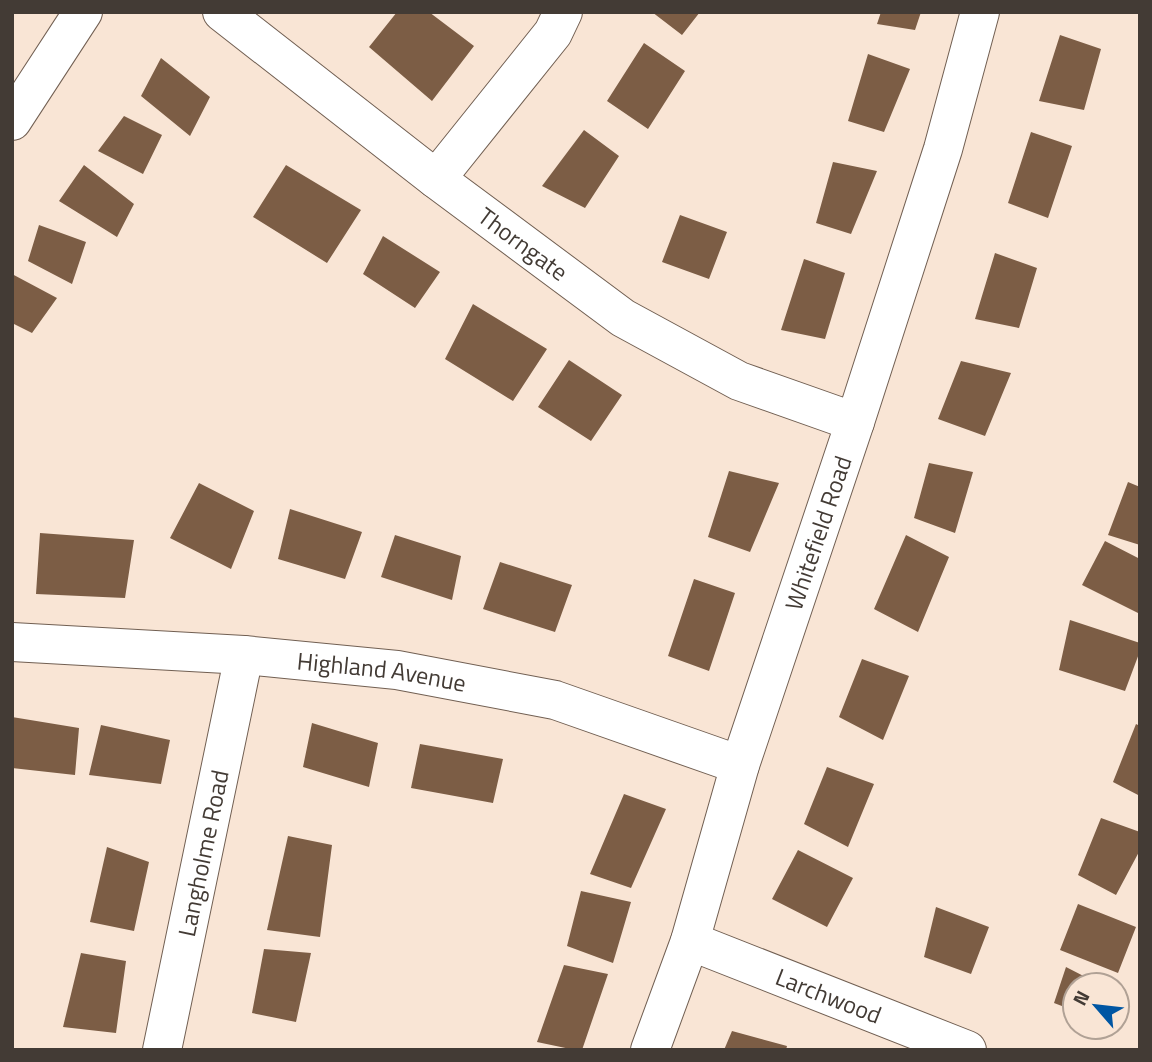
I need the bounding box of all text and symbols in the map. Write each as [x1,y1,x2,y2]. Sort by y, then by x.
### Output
street label: Thorngate [471,198,576,289]
street label: Whitefield Road [775,451,860,615]
street label: Highland Avenue [295,642,469,701]
street label: Langholme Road [168,767,238,940]
street label: Larchwood [770,958,887,1033]
north arrow [1061,971,1131,1041]
text: N [1065,985,1096,1010]

